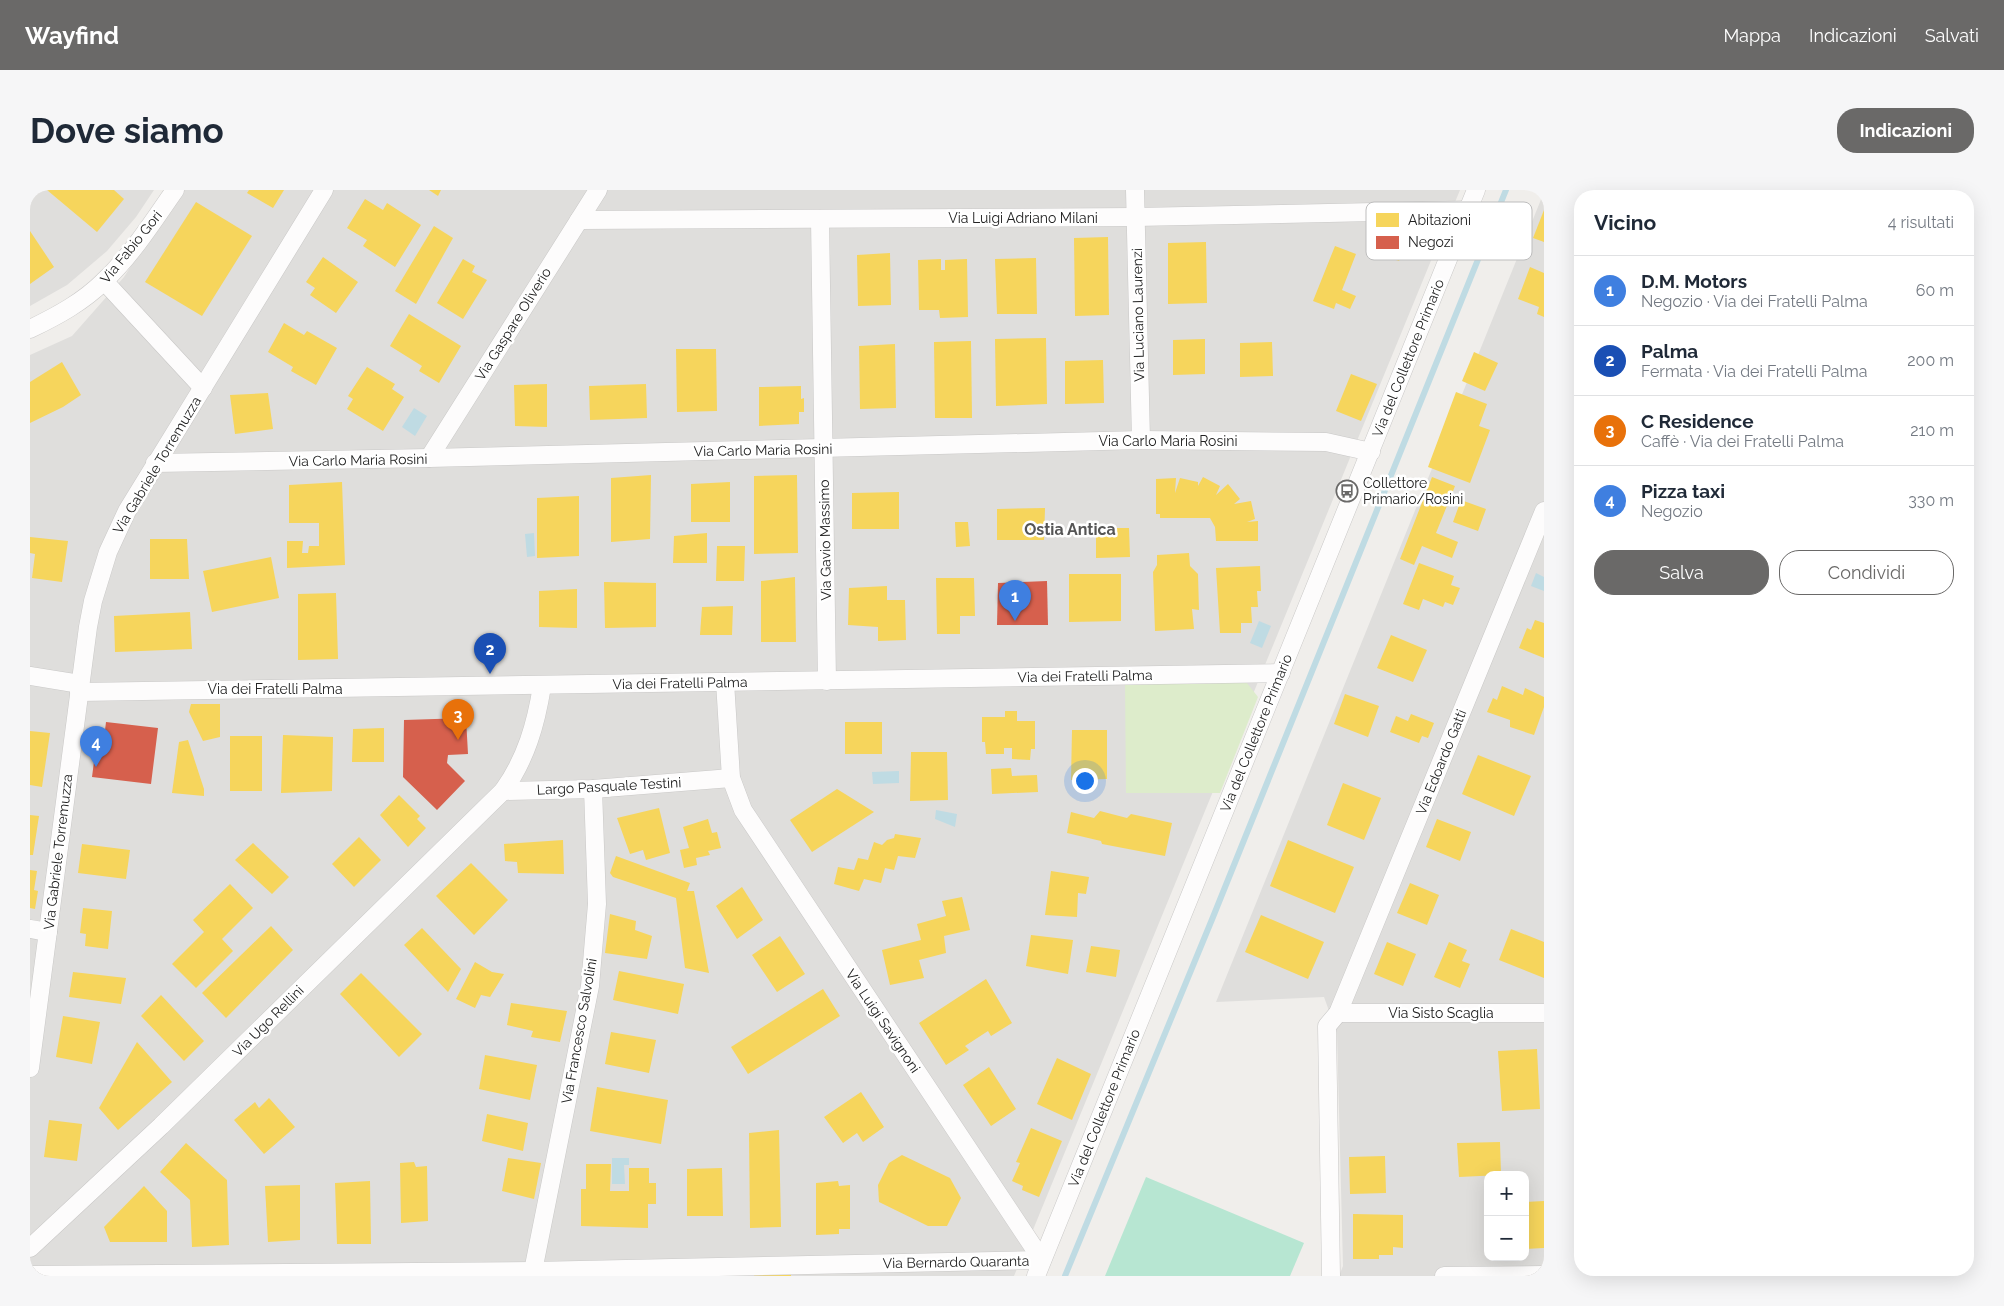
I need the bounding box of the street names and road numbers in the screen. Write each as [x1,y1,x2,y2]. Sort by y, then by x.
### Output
street label: Via Fabio Gori [97,208,165,286]
street label: Via Luigi Adriano Milani [948,210,1098,226]
street label: Via Luciano Laurenzi [1129,248,1147,382]
street label: Via Gaspare Oliverio [472,265,554,383]
street label: Via del Collettore Primario [1369,277,1447,439]
street label: Via Gabriele Torremuzza [110,394,204,536]
street label: Via Carlo Maria Rosini [1099,433,1237,449]
street label: Via Carlo Maria Rosini [693,441,833,459]
street label: Via Carlo Maria Rosini [288,451,428,469]
street label: Via Gavio Massimo [816,479,834,601]
street label: Via del Collettore Primario [1217,652,1295,814]
street label: Via dei Fratelli Palma [1017,667,1153,685]
street label: Via dei Fratelli Palma [612,674,748,692]
street label: Via dei Fratelli Palma [207,681,343,697]
street label: Via Edoardo Gatti [1413,707,1469,817]
street label: Via Gabriele Torremuzza [40,773,76,931]
street label: Largo Pasquale Testini [536,774,682,798]
street label: Via Francesco Salvolini [558,957,600,1105]
street label: Via Luigi Savignoni [842,966,924,1076]
street label: Via Ugo Rellini [229,982,307,1060]
street label: Via Sisto Scaglia [1388,1005,1494,1021]
street label: Via del Collettore Primario [1065,1027,1143,1189]
street label: Via Bernardo Quaranta [883,1253,1029,1271]

